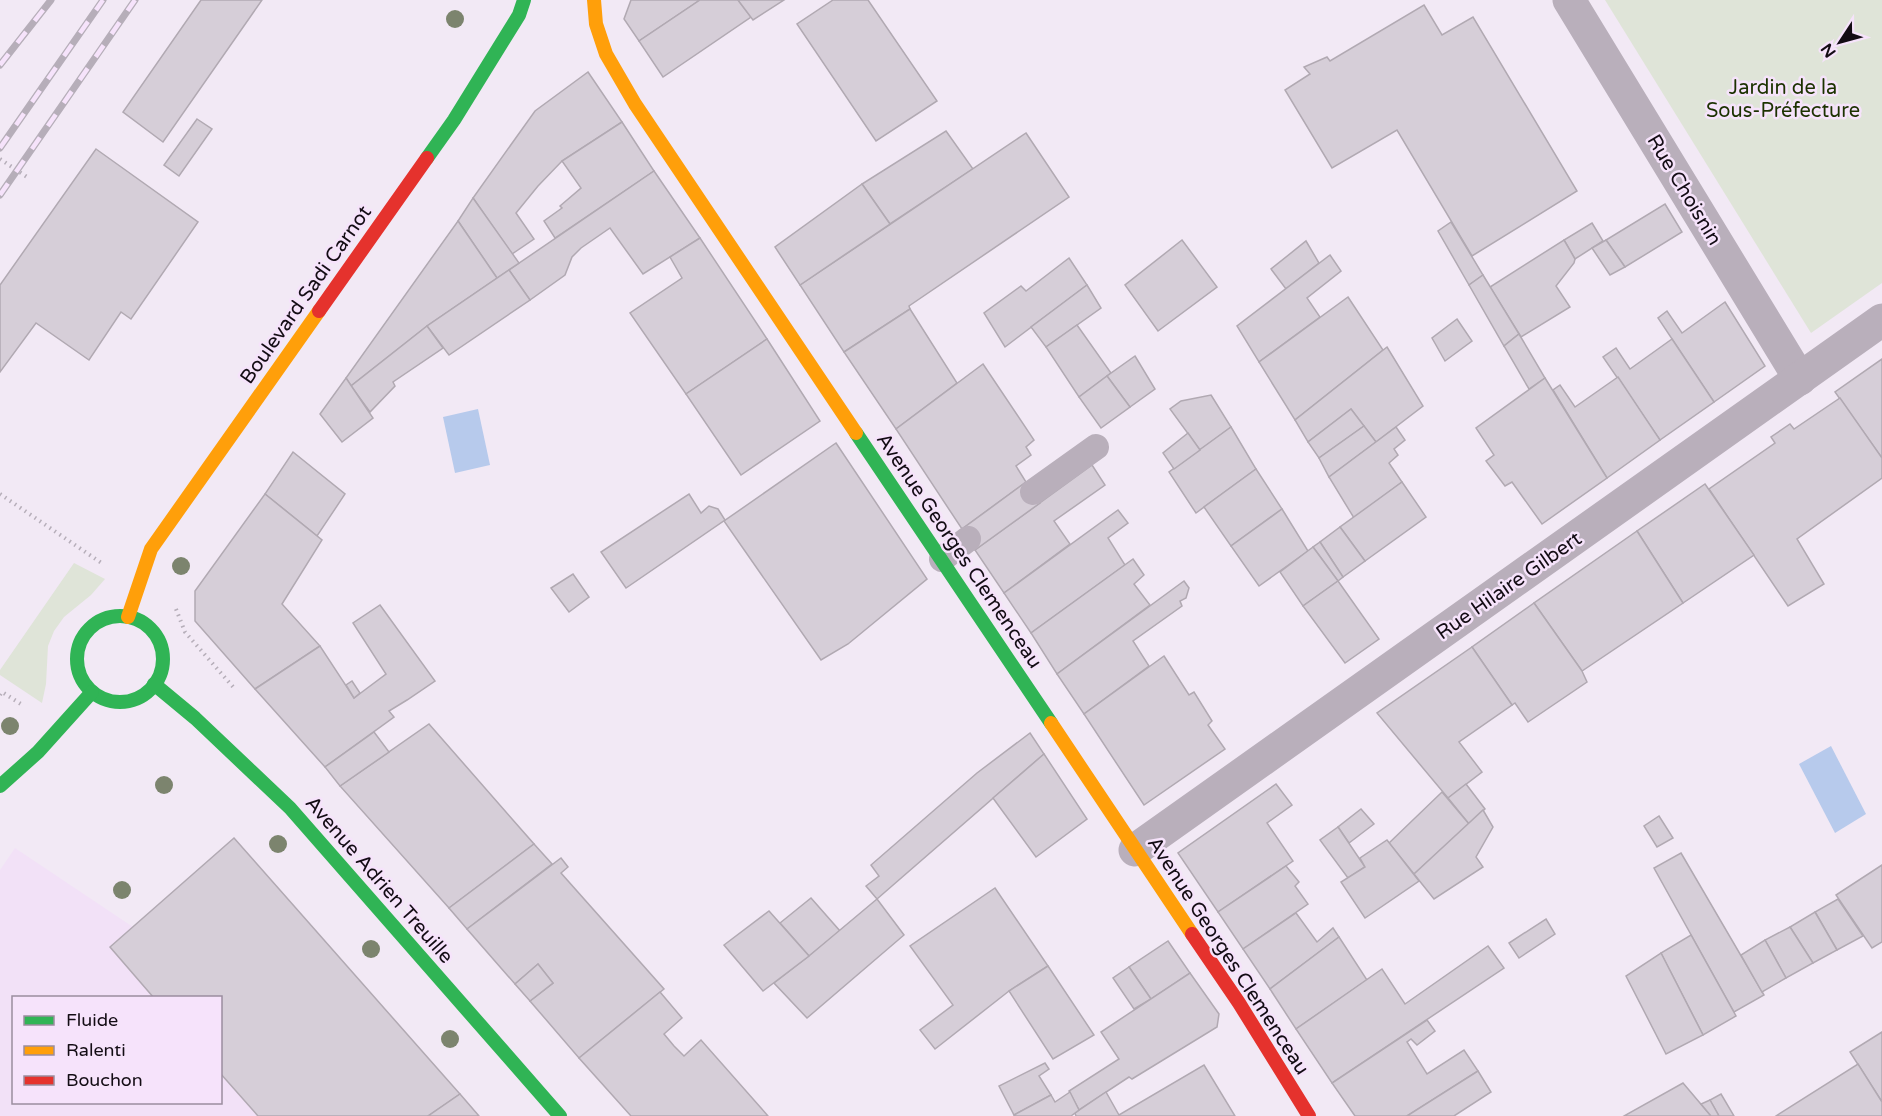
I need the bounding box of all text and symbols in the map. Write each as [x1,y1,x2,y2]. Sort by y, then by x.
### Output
north arrow [1810,12,1870,72]
text: N [1817,39,1841,61]
park label: Jardin de la Sous-Préfecture [1706,76,1860,123]
street label: Rue Choisnin [1641,130,1727,250]
street label: Boulevard Sadi Carnot [235,201,377,389]
street label: Avenue Georges Clemenceau [871,429,1047,673]
street label: Rue Hilaire Gilbert [1432,527,1587,645]
street label: Avenue Adrien Treuille [300,792,458,968]
street label: Avenue Georges Clemenceau [1142,833,1314,1079]
legend [12,996,222,1104]
text: Fluide [66,1009,118,1031]
text: Ralenti [66,1039,126,1061]
text: Bouchon [66,1069,143,1091]

